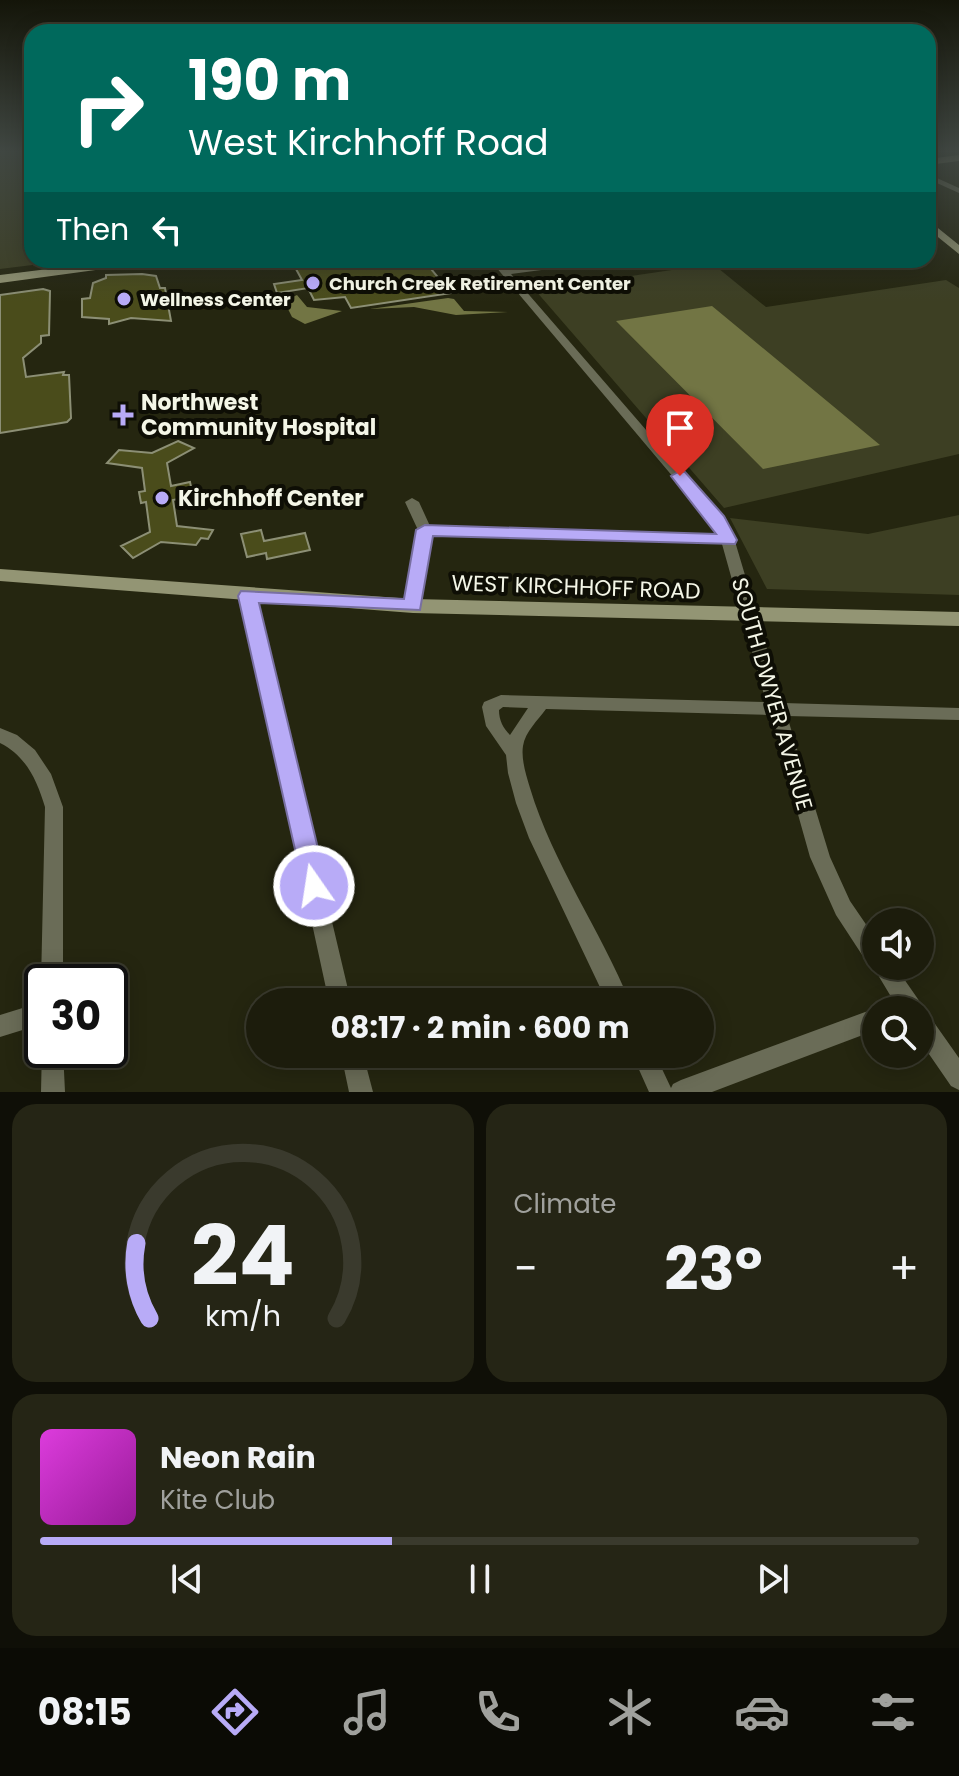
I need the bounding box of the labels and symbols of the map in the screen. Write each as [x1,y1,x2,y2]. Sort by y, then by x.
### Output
place label: Church Creek Retirement Center [329,271,631,296]
marker: Church Creek Retirement Center [304,274,322,292]
place label: Wellness Center [140,287,291,312]
marker: Wellness Center [115,290,133,308]
place label: Northwest Community Hospital [141,387,376,443]
pin [646,394,714,476]
marker: Northwest Community Hospital [112,404,134,426]
place label: Kirchhoff Center [178,483,364,514]
marker: Kirchhoff Center [153,489,171,507]
street label: WEST KIRCHHOFF ROAD [451,567,701,607]
street label: SOUTH DWYER AVENUE [724,574,820,814]
position arrow [272,844,356,928]
speed limit sign: 30 [24,964,128,1068]

